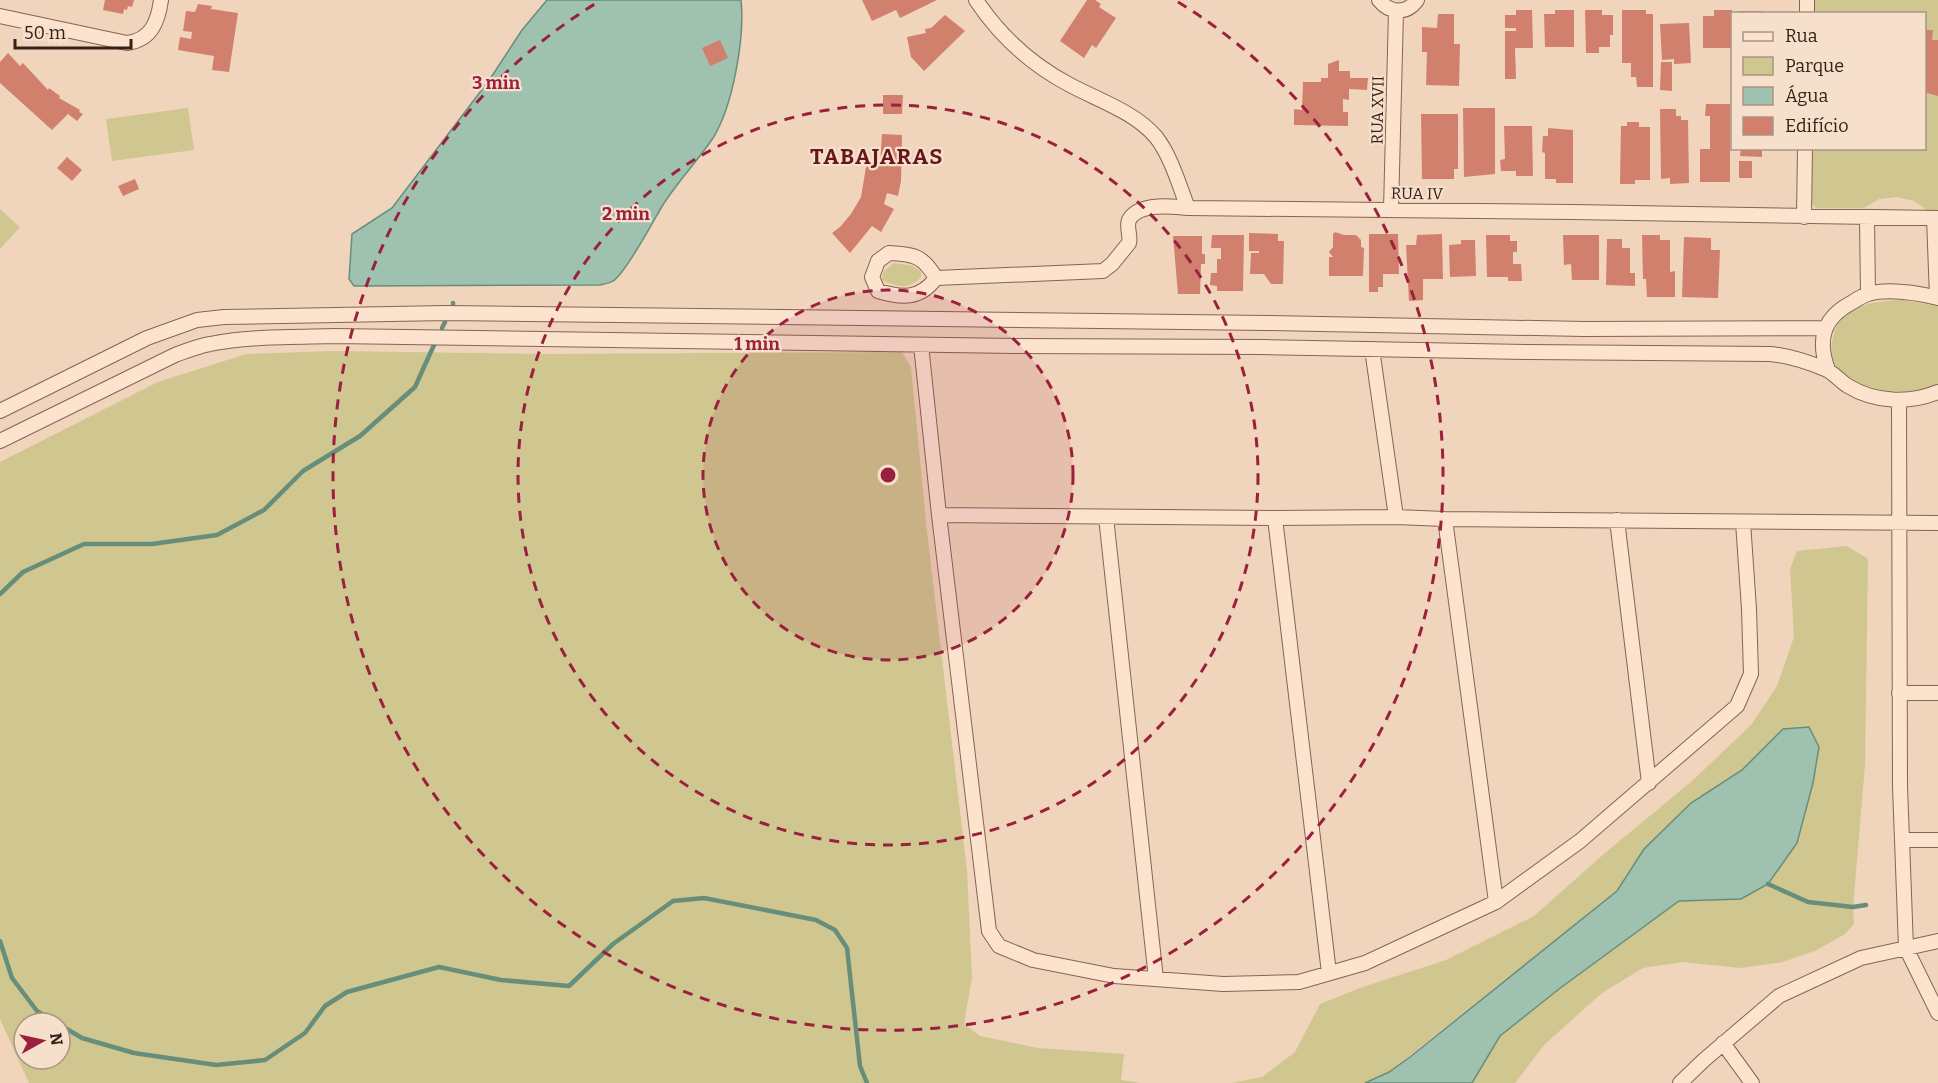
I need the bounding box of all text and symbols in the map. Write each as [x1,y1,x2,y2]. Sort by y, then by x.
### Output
scale bar [15,12,130,50]
legend [1731,12,1926,150]
text: 50 m [24,22,66,44]
text: Rua [1785,25,1818,47]
text: Parque [1785,55,1844,77]
text: 3 min [472,72,520,94]
street label: RUA XVII [1367,76,1388,144]
text: Água [1785,85,1829,107]
text: Edifício [1785,115,1849,137]
district label: TABAJARAS [810,143,944,170]
street label: RUA IV [1391,184,1444,203]
text: 2 min [602,203,650,225]
text: 1 min [734,333,780,355]
centre of rings [878,465,898,485]
north arrow [12,1011,72,1071]
text: N [46,1032,67,1046]

